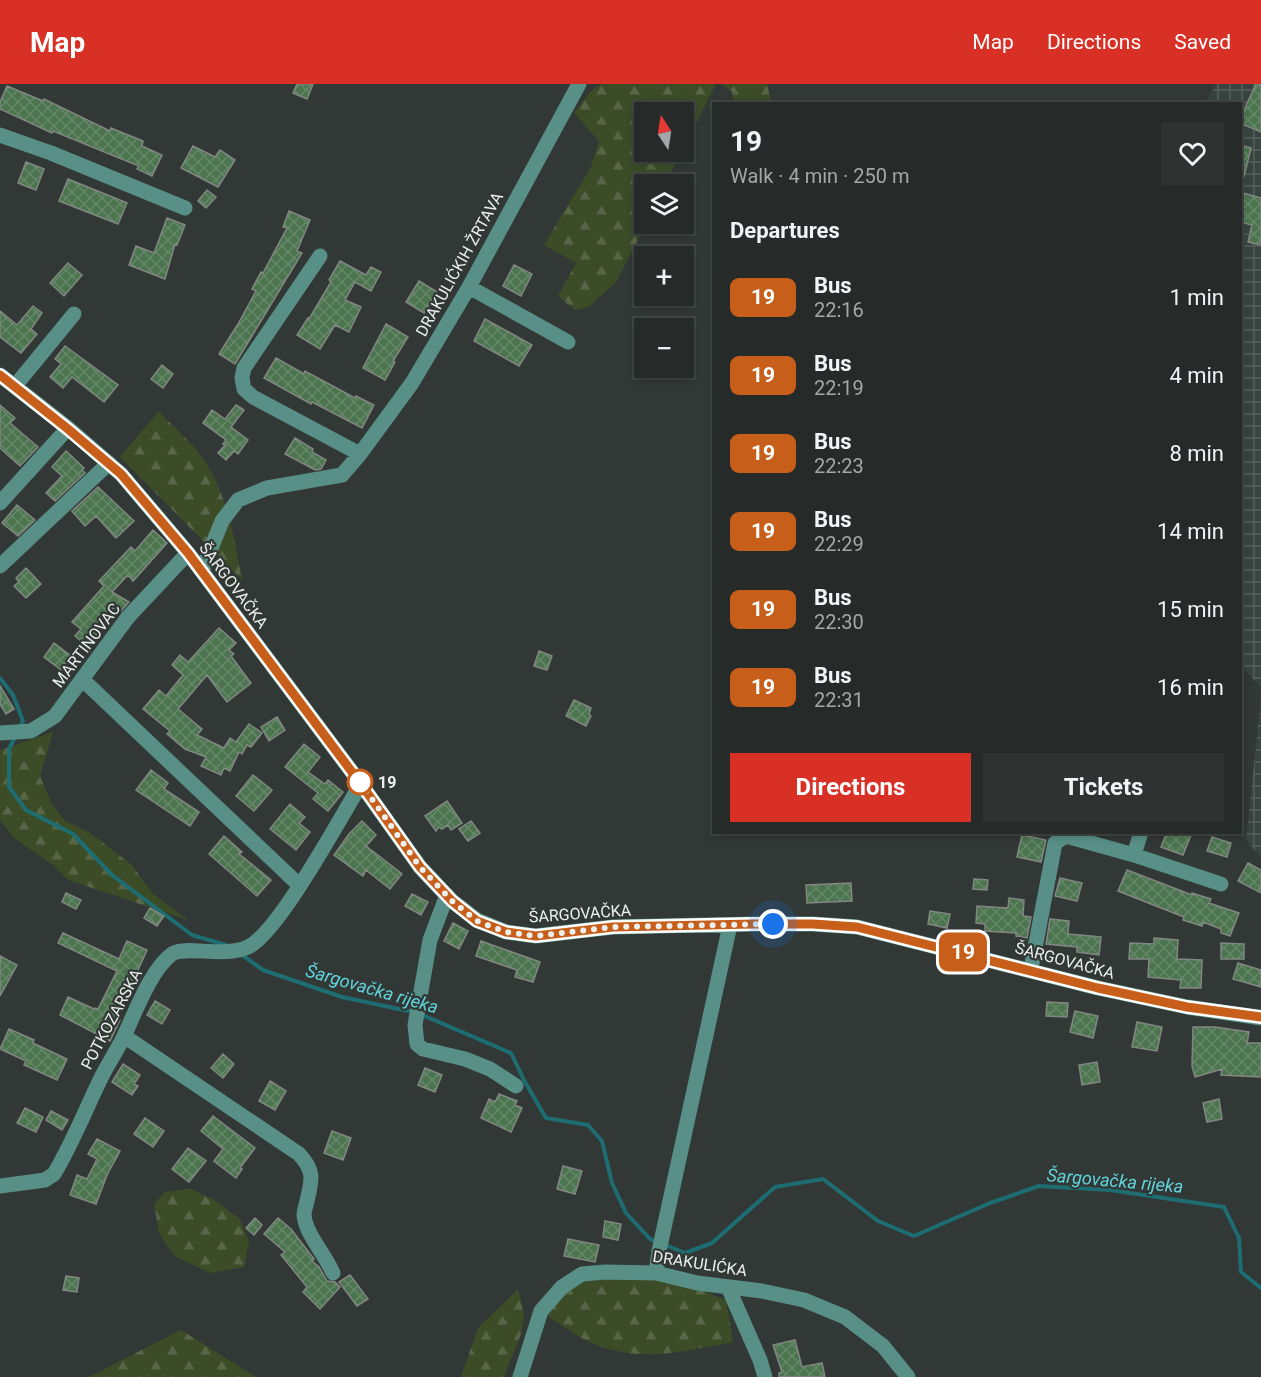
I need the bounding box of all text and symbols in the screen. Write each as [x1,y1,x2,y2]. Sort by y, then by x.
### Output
text: Map [30,26,85,59]
text: Map [972,30,1014,54]
text: Directions [1047,30,1141,54]
text: Saved [1174,30,1231,54]
north arrow [634,102,694,162]
map controls [634,102,694,378]
button: heart [1161,122,1224,185]
text: 19 [730,125,762,158]
text: Walk · 4 min · 250 m [730,164,909,188]
button: layers [634,174,694,234]
street label: DRAKULIĆKIH ŽRTAVA [411,188,507,340]
text: Departures [730,218,840,243]
button: + [634,246,694,306]
text: Bus [814,273,852,298]
text: 19 [751,285,775,309]
text: 1 min [1169,285,1224,310]
text: 22:16 [814,298,864,322]
button: − [634,318,694,378]
text: Bus [814,351,852,376]
text: 19 [751,363,775,387]
text: 4 min [1169,363,1224,388]
text: 22:19 [814,376,864,400]
text: Bus [814,429,852,454]
text: 19 [751,441,775,465]
text: 8 min [1169,441,1224,466]
text: 22:23 [814,454,864,478]
text: Bus [814,507,852,532]
text: 19 [751,519,775,543]
text: 14 min [1157,519,1224,544]
text: 22:29 [814,532,864,556]
street label: ŠARGOVAČKA [195,538,273,632]
text: Bus [814,585,852,610]
text: 19 [751,597,775,621]
text: 15 min [1157,597,1224,622]
street label: MARTINOVAC [49,600,124,691]
text: 22:30 [814,610,864,634]
text: Bus [814,663,852,688]
text: 19 [751,675,775,699]
text: 16 min [1157,675,1224,700]
text: 22:31 [814,688,864,712]
button: Directions [730,753,971,822]
button: Tickets [983,753,1224,822]
marker: 19 [347,769,373,795]
place label: 19 [378,773,396,792]
street label: ŠARGOVAČKA [528,899,632,927]
your location [758,909,788,939]
line badge: 19 [936,932,990,972]
street label: ŠARGOVAČKA [1013,937,1118,983]
text: 19 [951,940,975,964]
water label: Šargovačka rijeka [303,960,441,1017]
street label: POTKOZARSKA [77,965,146,1073]
water label: Šargovačka rijeka [1046,1164,1184,1197]
street label: DRAKULIĆKA [651,1246,749,1280]

